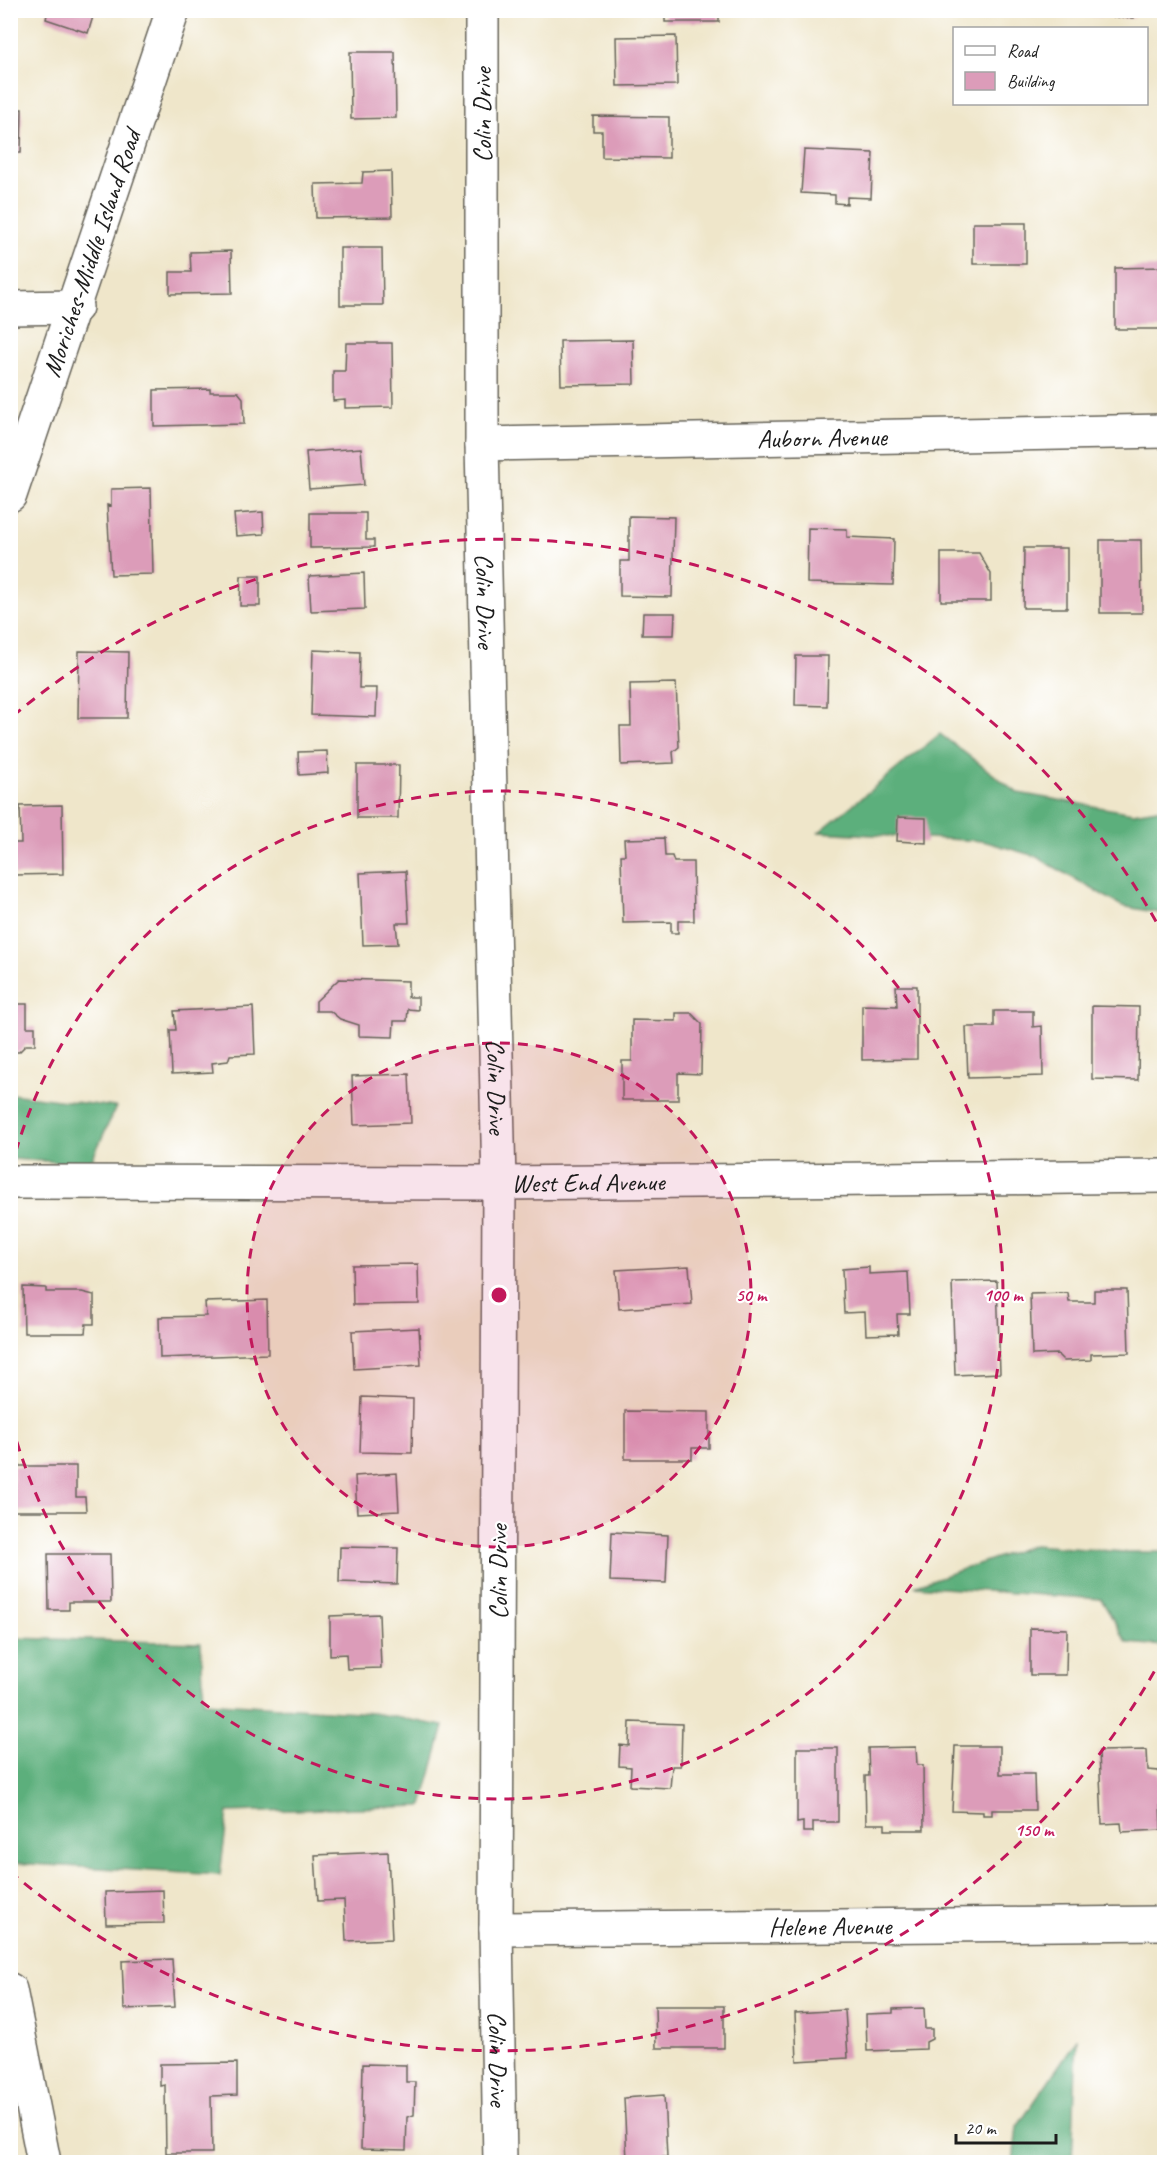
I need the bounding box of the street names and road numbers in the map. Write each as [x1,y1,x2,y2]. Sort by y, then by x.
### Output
street label: Colin Drive [466,65,499,163]
street label: Moriches-Middle Island Road [34,122,149,381]
street label: Auborn Avenue [757,420,889,455]
street label: Colin Drive [468,553,503,651]
street label: Colin Drive [479,1039,514,1137]
street label: West End Avenue [511,1165,666,1199]
street label: Colin Drive [482,1522,515,1620]
street label: Helene Avenue [769,1909,893,1943]
street label: Colin Drive [481,2011,516,2109]

